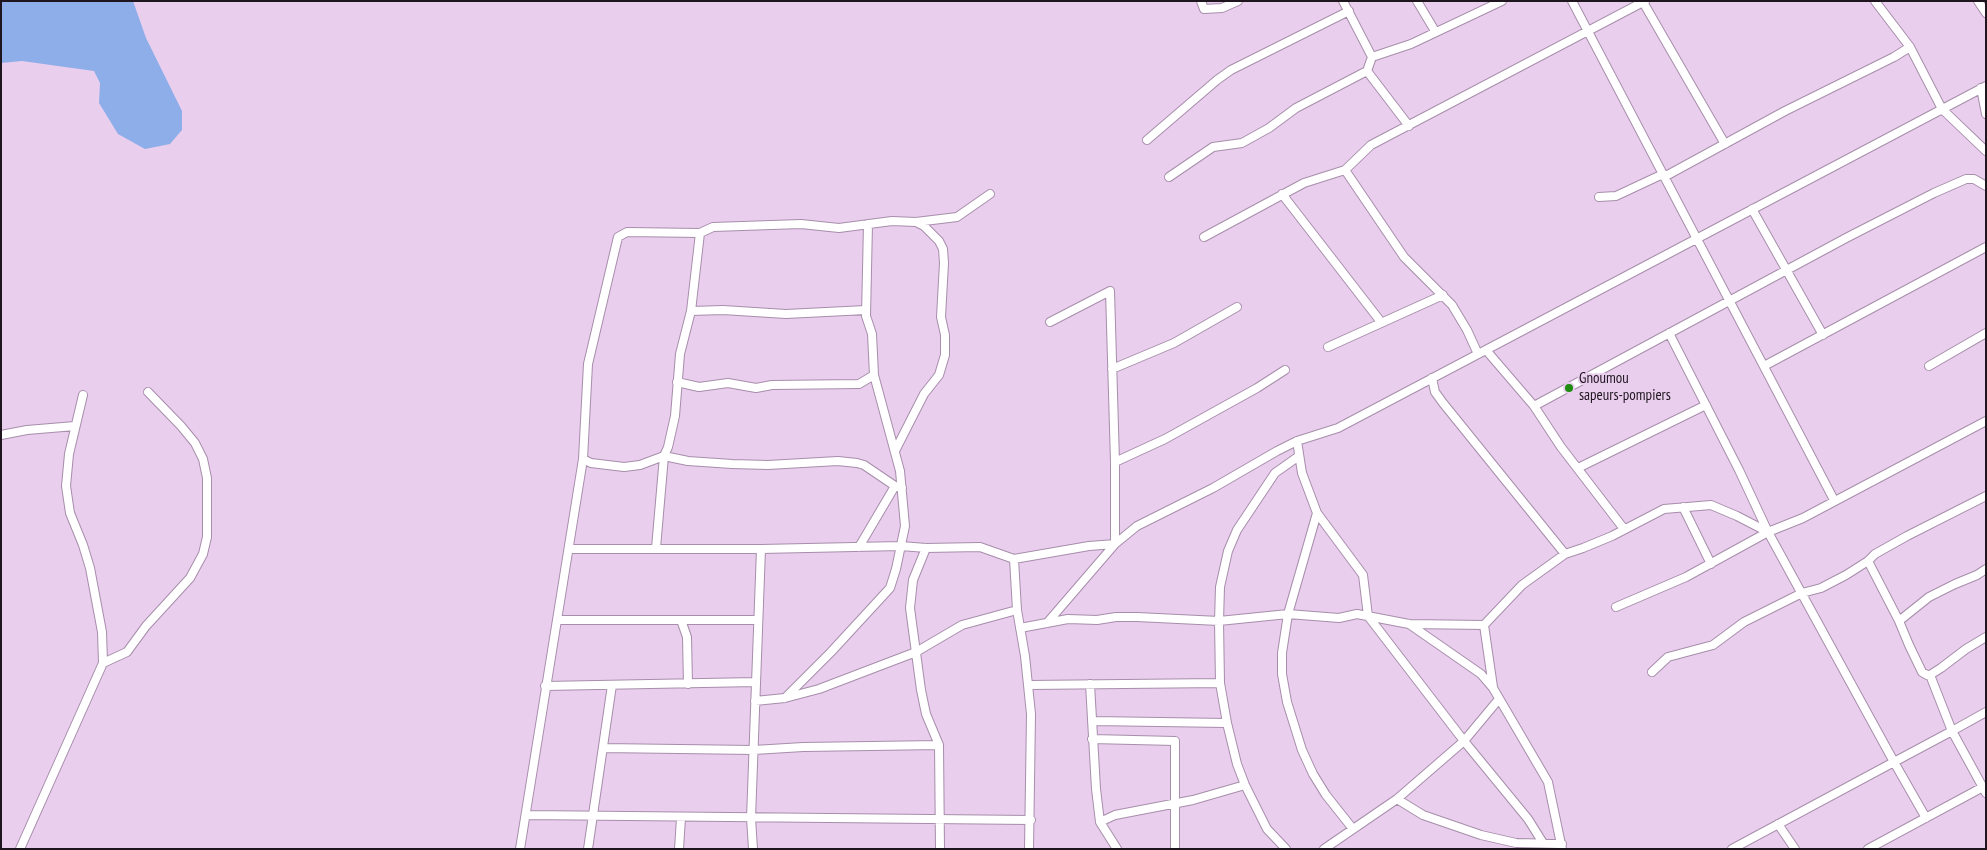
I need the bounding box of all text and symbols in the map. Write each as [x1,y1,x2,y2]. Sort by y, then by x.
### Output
place label: Gnoumou sapeurs-pompiers [1579,370,1671,405]
marker: Gnoumou sapeurs-pompiers [1563,382,1575,394]

